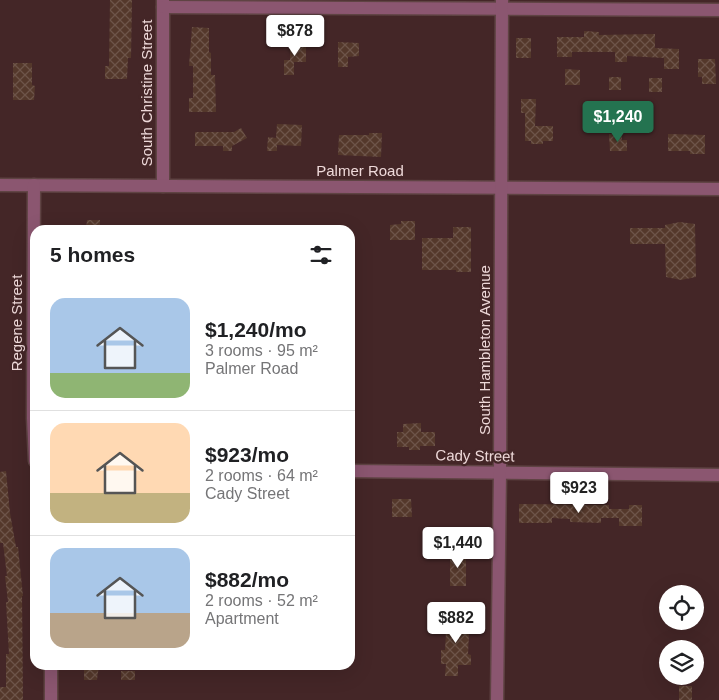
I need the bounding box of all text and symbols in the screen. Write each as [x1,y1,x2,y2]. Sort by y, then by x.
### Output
pin: $878 [265,15,325,57]
street label: South Christine Street [138,19,155,166]
text: $878 [277,22,313,39]
pin: $1,240 [577,100,659,143]
text: $1,240 [594,108,642,125]
street label: Palmer Road [316,162,404,179]
icon: filters [307,241,335,269]
text: 5 homes [50,243,135,266]
street label: South Hambleton Avenue [476,265,493,435]
street label: Regene Street [8,274,25,371]
icon: home [90,318,150,378]
text: $1,240/mo [205,318,307,341]
text: 3 rooms · 95 m² [205,342,318,359]
text: Palmer Road [205,360,298,377]
icon: home [90,443,150,503]
text: $923/mo [205,443,289,466]
street label: Cady Street [435,446,516,465]
text: 2 rooms · 64 m² [205,467,318,484]
pin: $923 [549,472,609,514]
text: $923 [561,479,597,496]
text: Cady Street [205,485,289,502]
pin: $1,440 [417,526,499,569]
text: $1,440 [434,534,482,551]
icon: home [90,568,150,628]
text: $882/mo [205,568,289,591]
map controls [659,585,704,685]
button: locate [659,585,704,630]
text: 2 rooms · 52 m² [205,592,318,609]
pin: $882 [426,602,486,644]
text: $882 [438,609,474,626]
text: Apartment [205,610,279,627]
button: layers [659,640,704,685]

